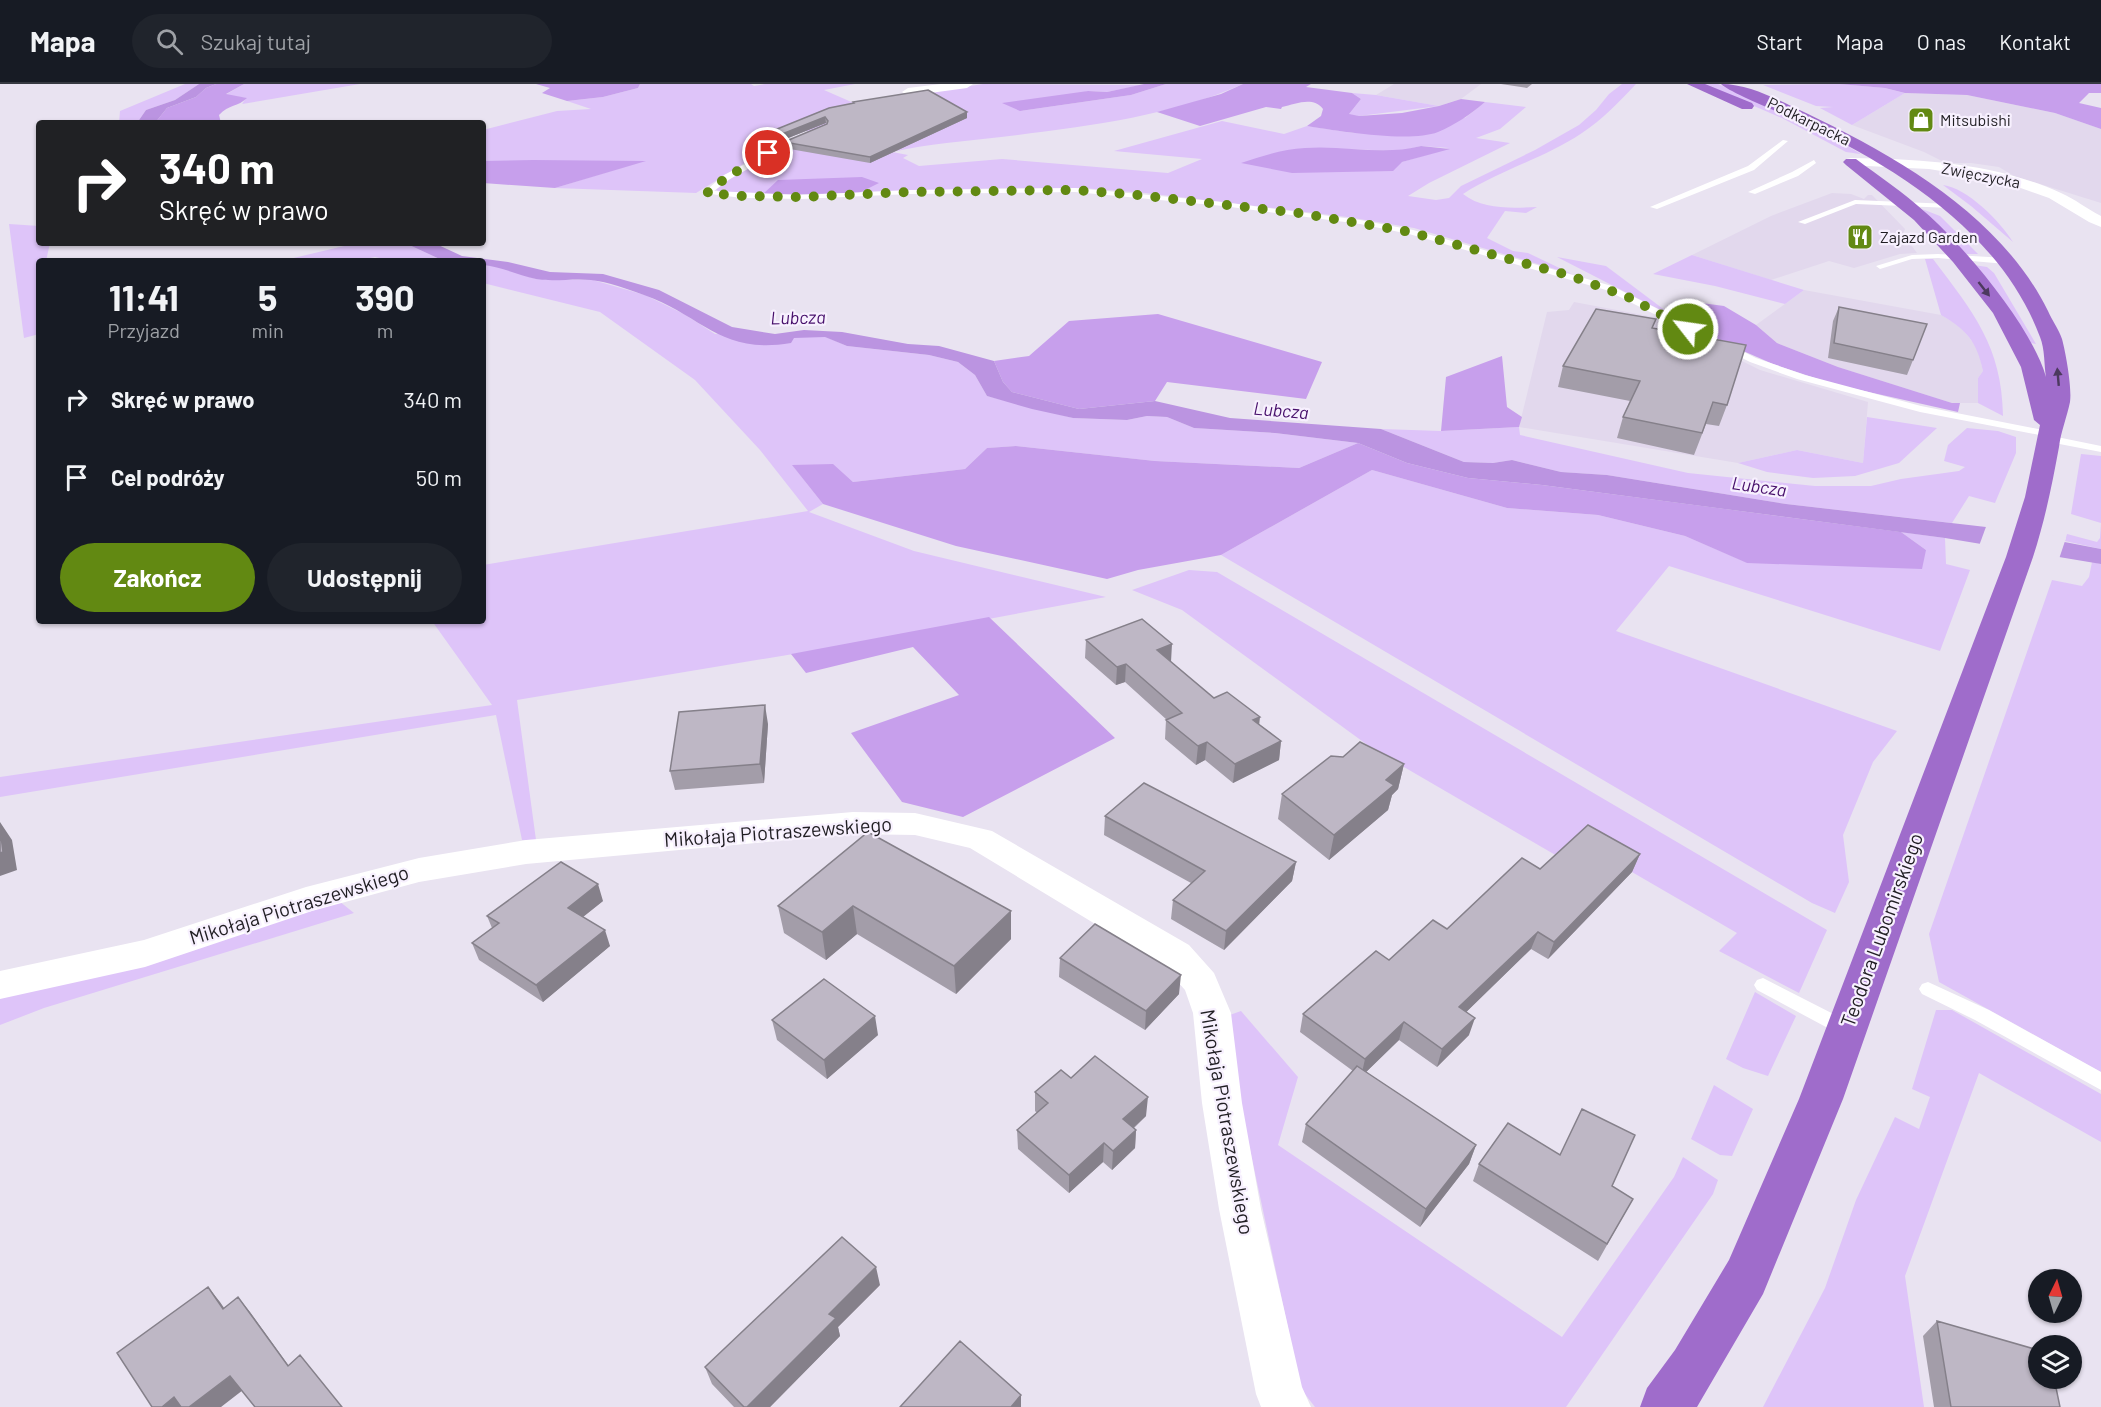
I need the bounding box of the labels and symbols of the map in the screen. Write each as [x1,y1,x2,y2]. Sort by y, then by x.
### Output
street label: Podkarpacka [1765,92,1854,149]
shop icon: Mitsubishi [1906,105,1936,135]
place label: Mitsubishi [1940,110,2011,129]
pin [742,127,793,178]
street label: Zwięczycka [1940,158,2022,191]
restaurant icon: Zajazd Garden [1845,222,1875,252]
place label: Zajazd Garden [1880,227,1978,246]
one-way arrow [1978,281,1991,297]
position arrow [1656,297,1720,361]
water label: Lubcza [770,306,826,328]
one-way arrow [2053,367,2063,386]
water label: Lubcza [1253,397,1309,423]
water label: Lubcza [1730,471,1788,501]
street label: Mikołaja Piotraszewskiego [663,811,893,851]
street label: Teodora Lubomirskiego [1835,829,1927,1030]
street label: Mikołaja Piotraszewskiego [186,859,411,949]
street label: Mikołaja Piotraszewskiego [1196,1007,1260,1236]
north arrow [2028,1269,2082,1323]

